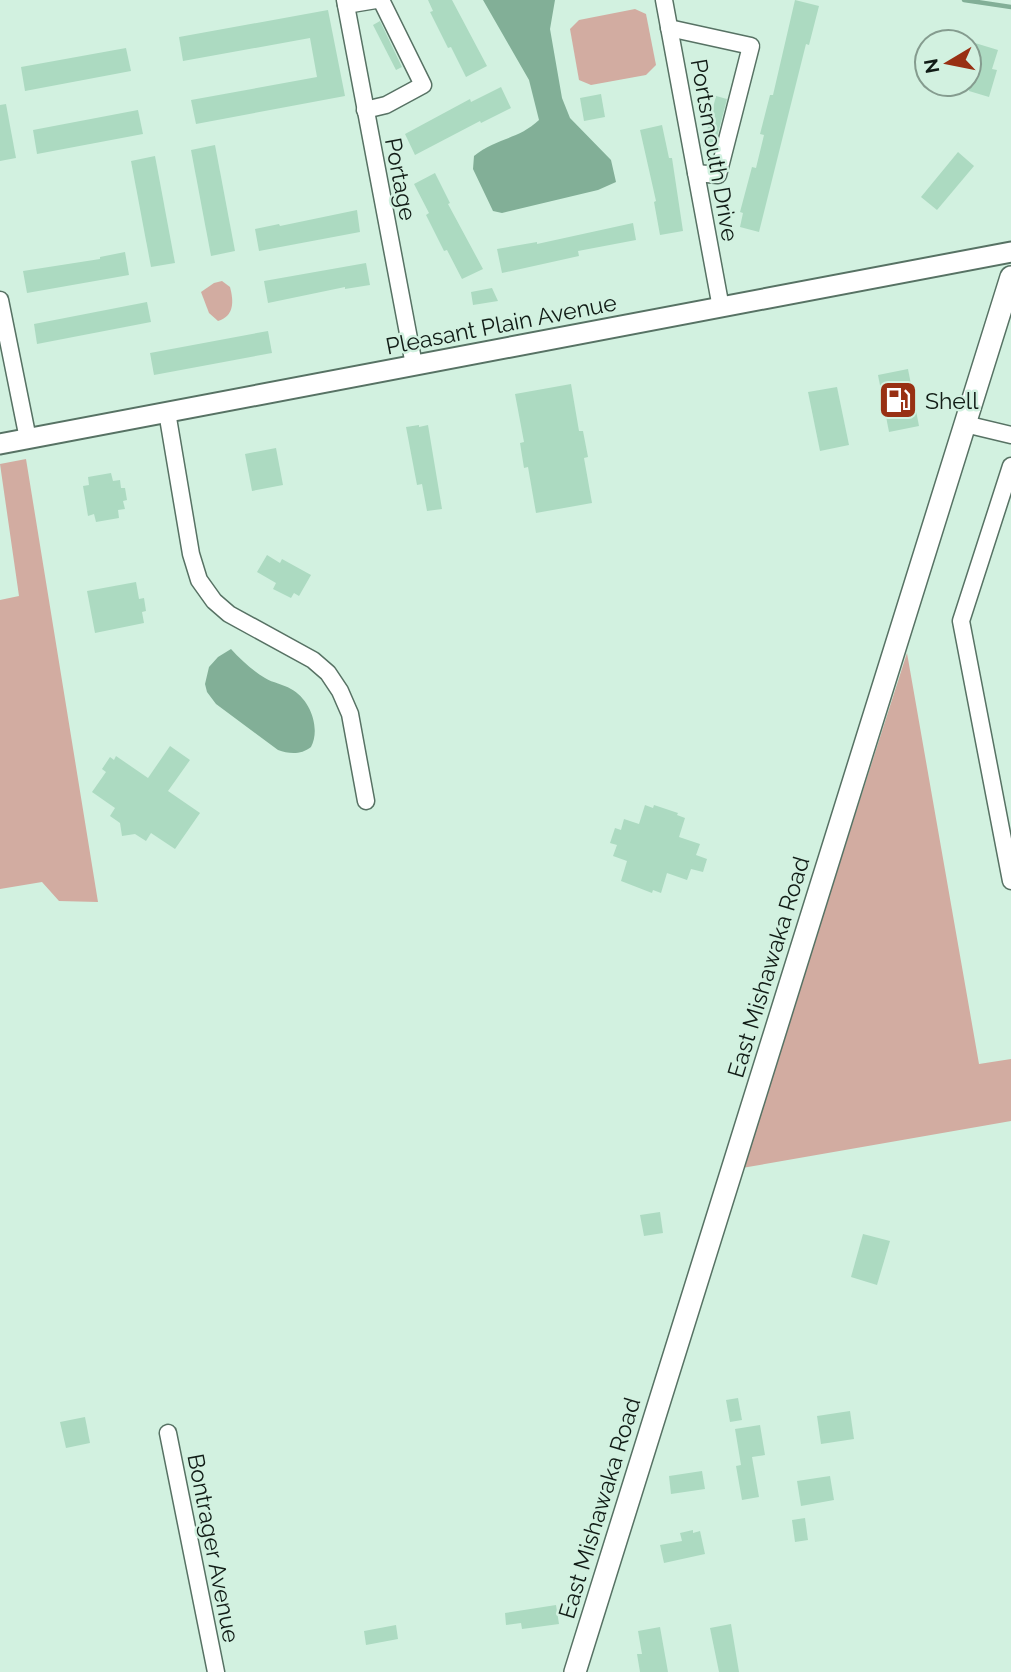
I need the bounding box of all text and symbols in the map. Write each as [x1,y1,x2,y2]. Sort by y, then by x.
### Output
north arrow [913,28,983,98]
street label: Portsmouth Drive [686,57,744,243]
text: N [919,57,943,75]
street label: Portage [380,135,422,223]
street label: Pleasant Plain Avenue [383,288,619,360]
fuel station icon: Shell [877,379,919,421]
place label: Shell [925,387,979,414]
street label: East Mishawaka Road [722,853,814,1081]
street label: East Mishawaka Road [553,1394,645,1622]
street label: Bontrager Avenue [182,1451,246,1645]

